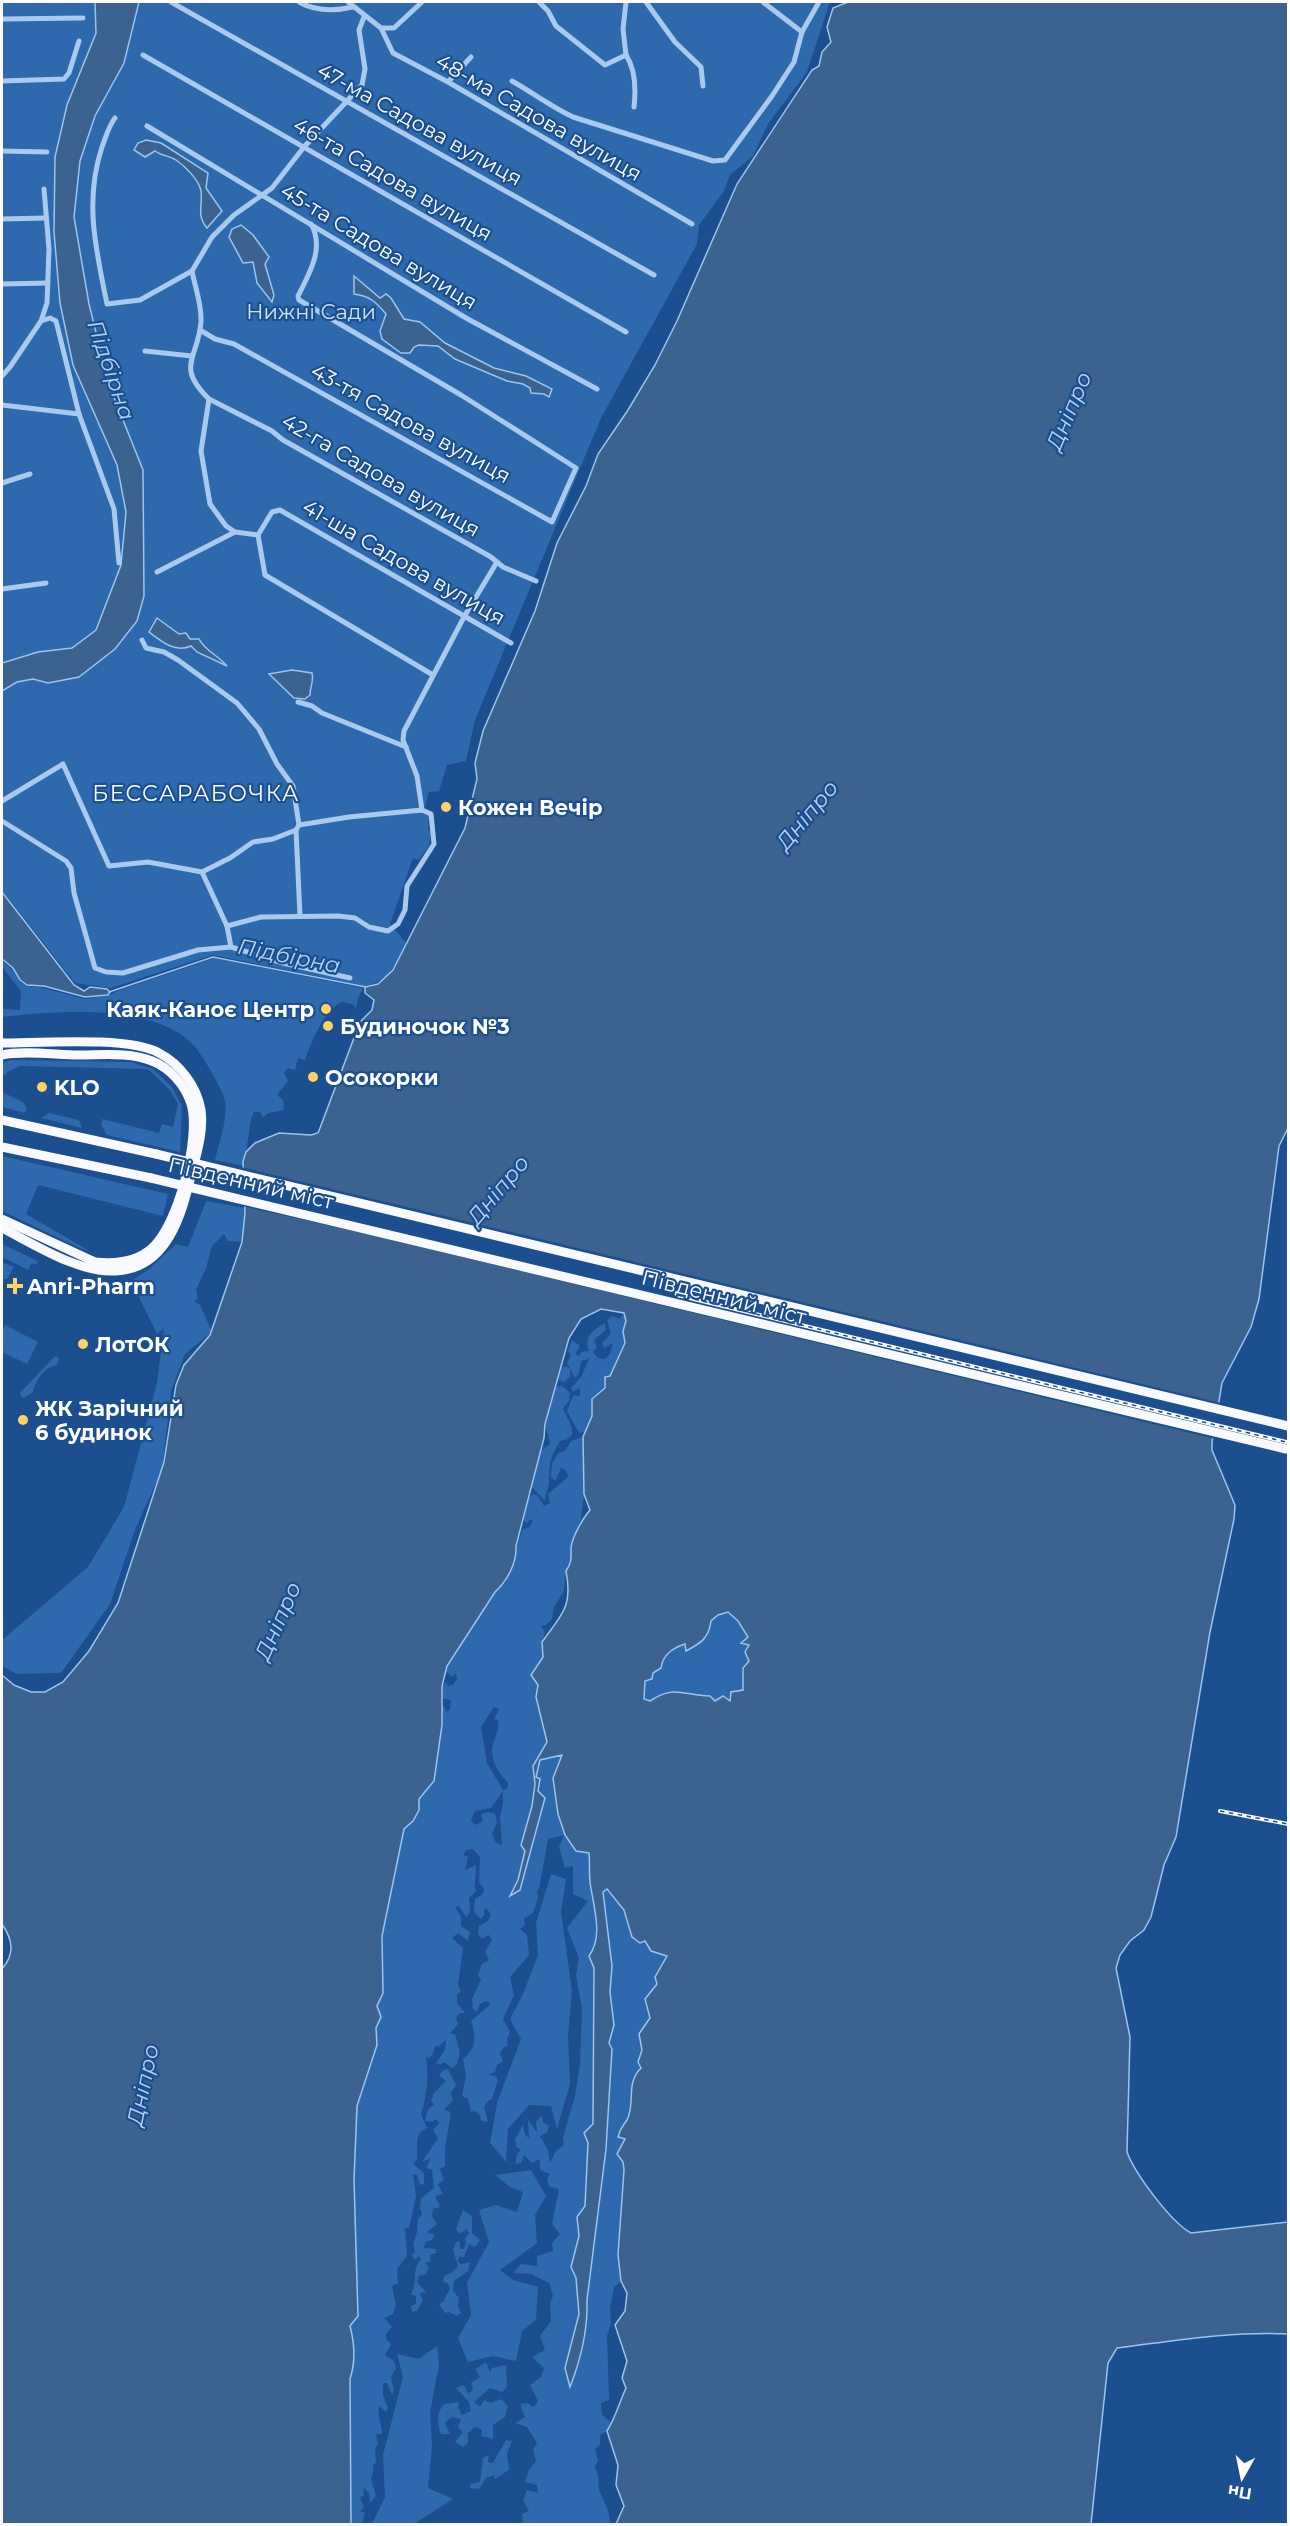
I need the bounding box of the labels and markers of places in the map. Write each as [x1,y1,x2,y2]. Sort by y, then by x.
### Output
place label: Кожен Вечір [458,795,603,820]
marker: Кожен Вечір [439,800,453,814]
place label: Каяк-Каноє Центр [106,997,314,1022]
marker: Каяк-Каноє Центр [319,1002,333,1016]
place label: Будиночок №3 [340,1014,510,1039]
marker: Будиночок №3 [321,1019,335,1033]
place label: Осокорки [325,1065,439,1090]
marker: Осокорки [306,1070,320,1084]
place label: KLO [54,1075,100,1100]
marker: KLO [35,1080,49,1094]
place label: Anri-Pharm [26,1274,155,1299]
marker: Anri-Pharm [8,1279,22,1293]
place label: ЛотОК [95,1332,170,1357]
marker: ЛотОК [76,1337,90,1351]
place label: ЖК Зарічний 6 будинок [35,1396,184,1445]
marker: ЖК Зарічний 6 будинок [16,1413,30,1427]

